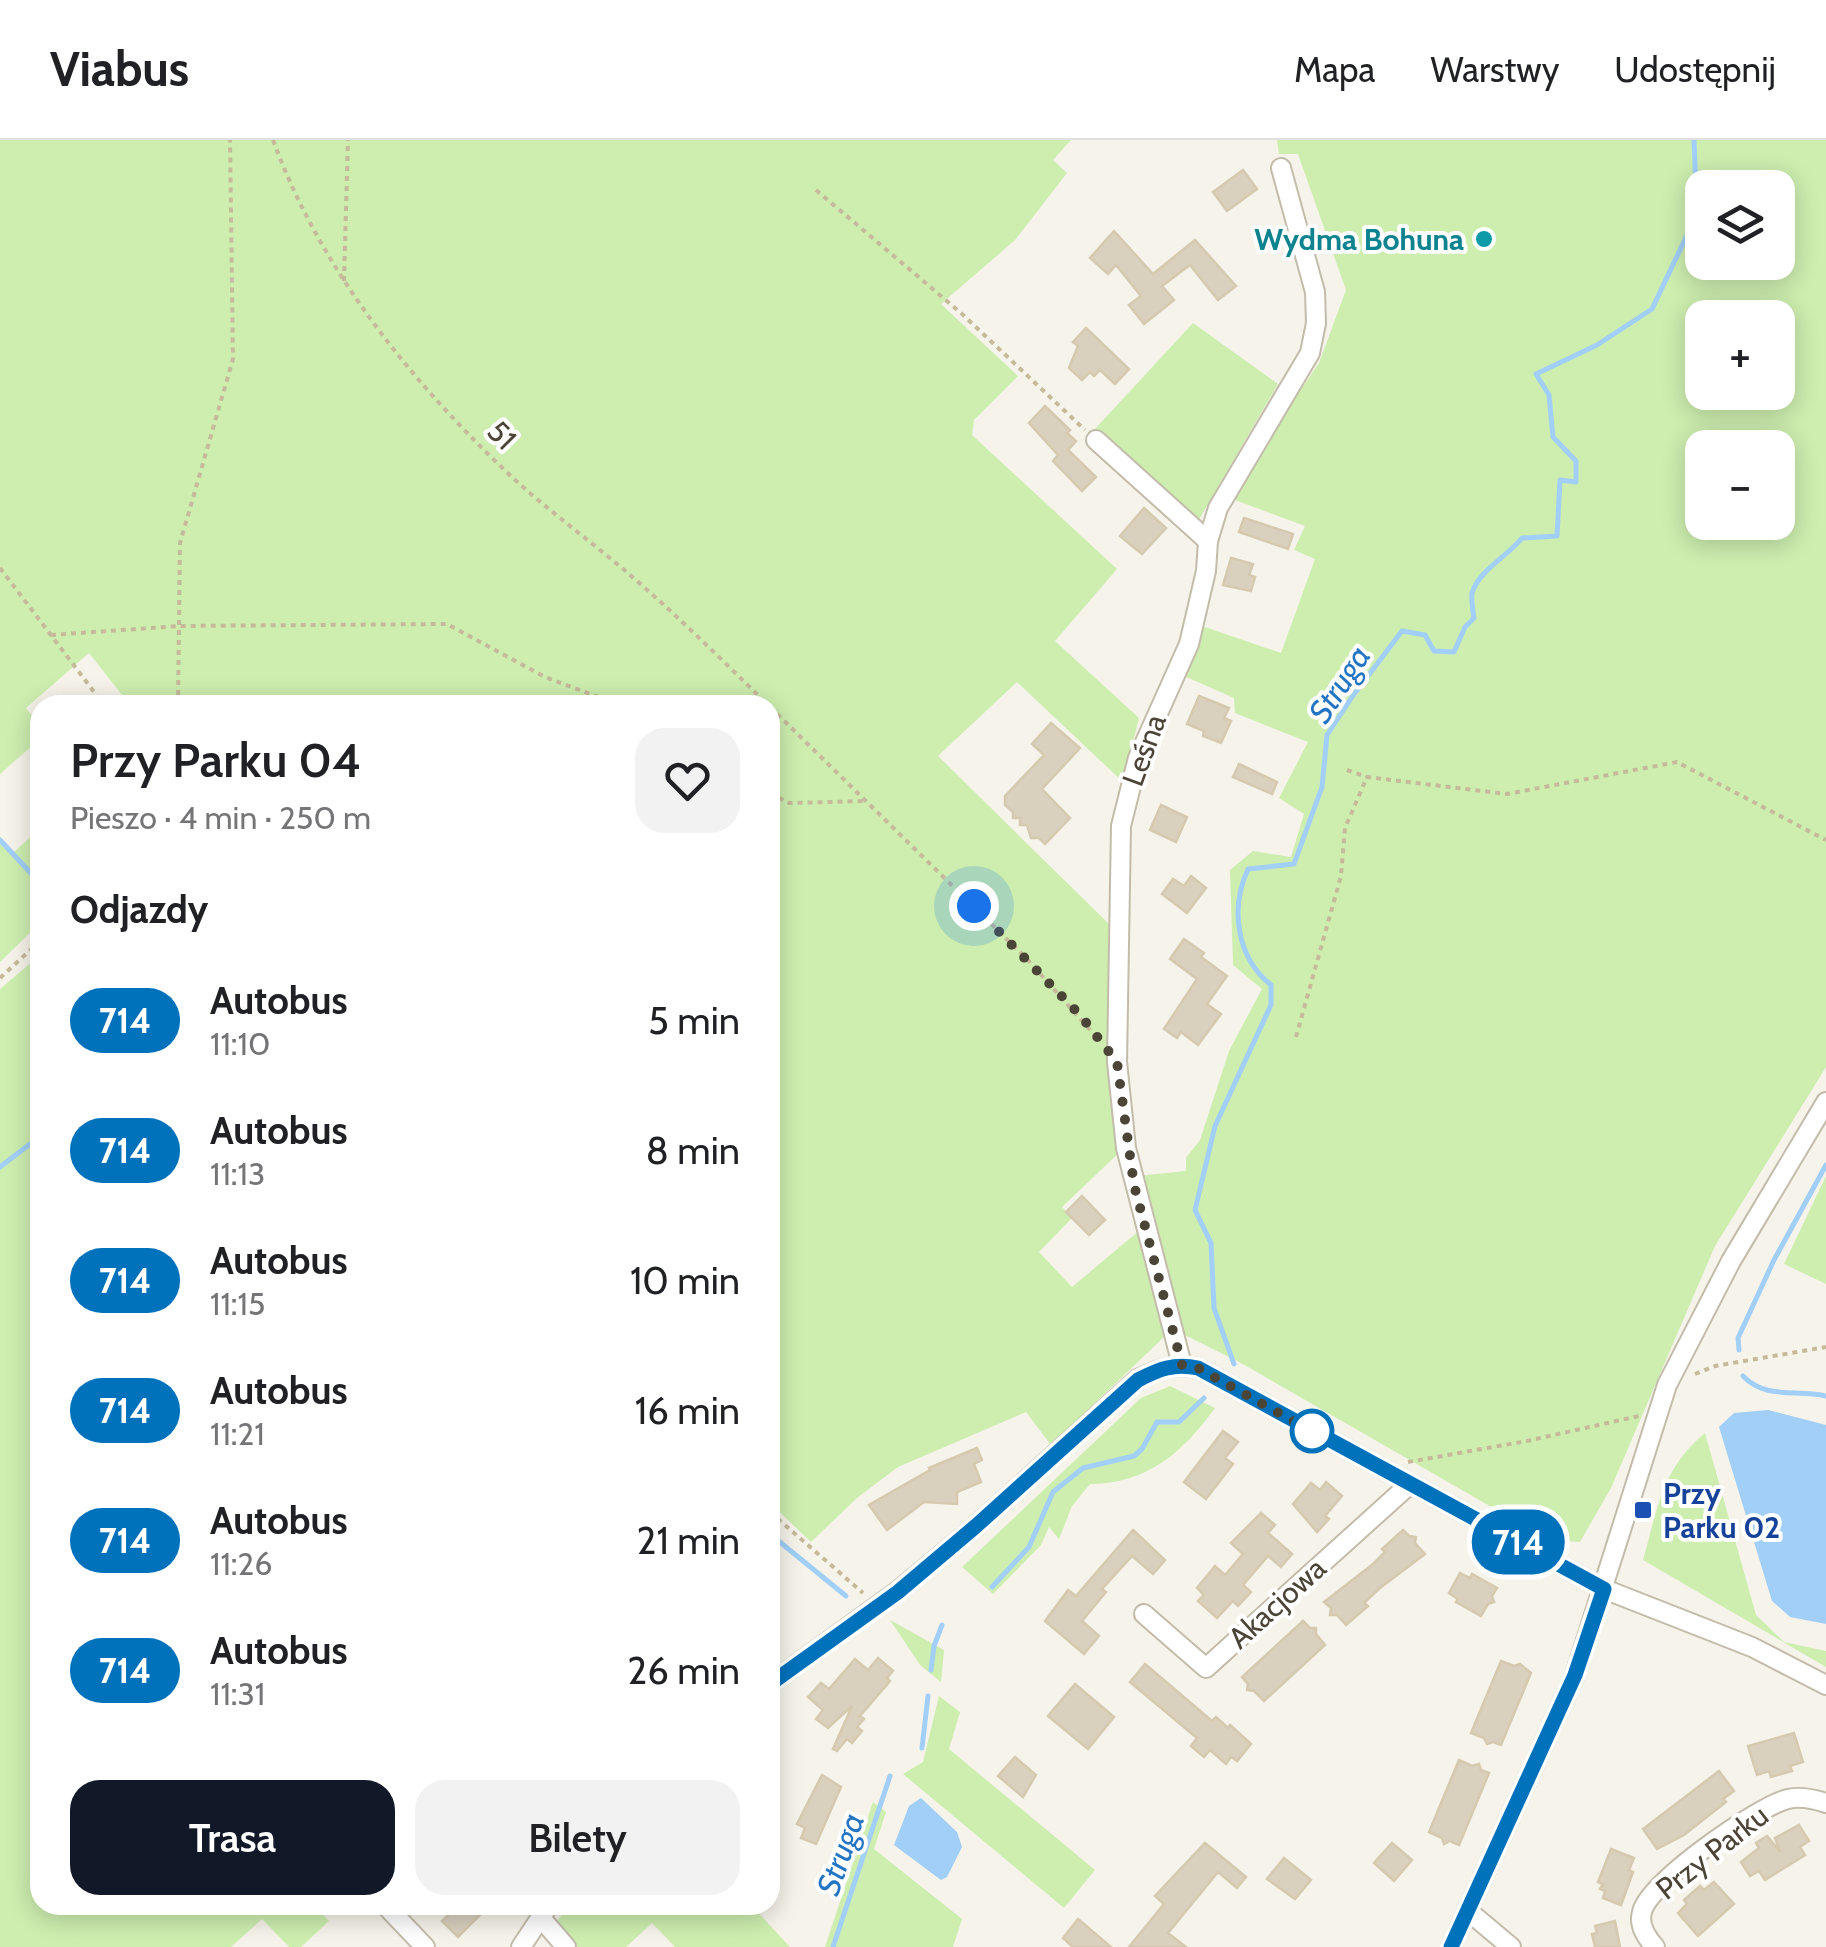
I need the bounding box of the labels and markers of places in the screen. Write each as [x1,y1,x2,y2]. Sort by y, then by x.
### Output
place label: Wydma Bohuna [1254,221,1464,258]
marker: Wydma Bohuna [1473,228,1495,250]
unlabelled marker [1291,1410,1333,1452]
place label: Przy Parku 02 [1663,1475,1780,1546]
marker: Przy Parku 02 [1632,1499,1654,1521]

